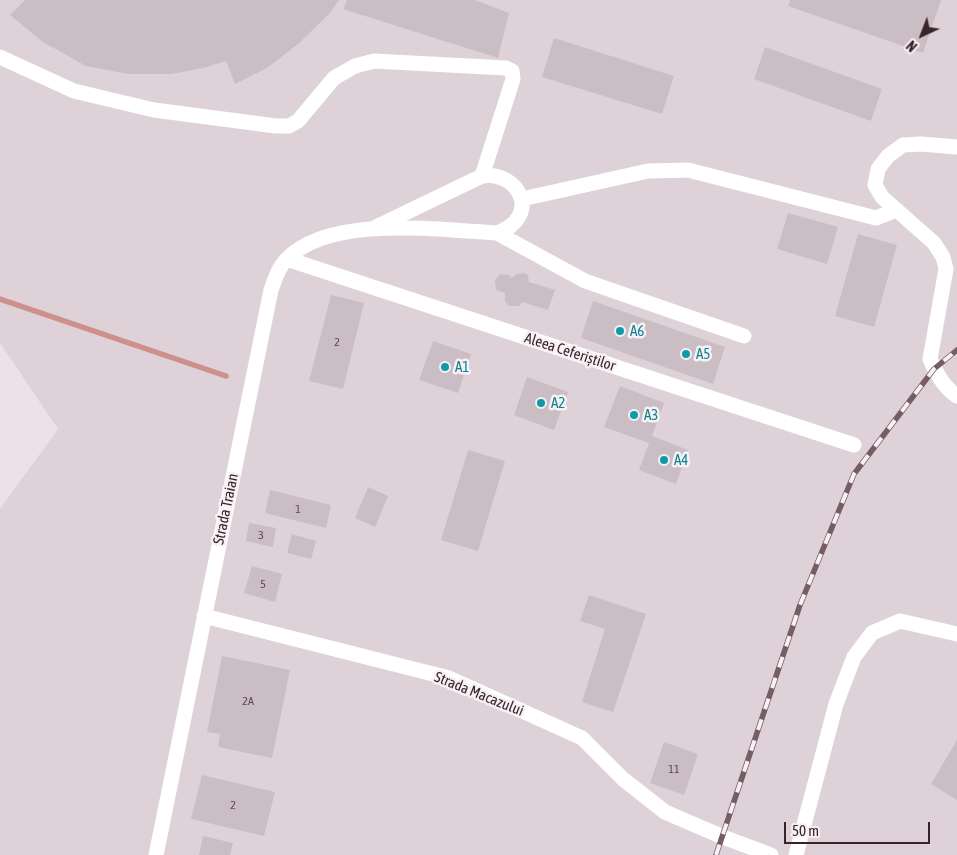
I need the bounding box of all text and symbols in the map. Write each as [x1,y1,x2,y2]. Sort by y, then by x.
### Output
north arrow [897,10,947,60]
text: N [903,37,920,55]
place label: A6 [630,322,644,340]
marker: A6 [614,325,626,337]
street label: Aleea Ceferiștilor [522,329,618,375]
house number: 2 [334,335,340,349]
place label: A5 [696,345,710,363]
marker: A5 [680,348,692,360]
place label: A1 [455,358,469,376]
marker: A1 [439,361,451,373]
place label: A2 [551,394,565,412]
marker: A2 [535,397,547,409]
place label: A3 [644,406,658,424]
marker: A3 [628,409,640,421]
place label: A4 [674,451,688,469]
marker: A4 [658,454,670,466]
street label: Strada Traian [210,472,242,546]
house number: 1 [295,502,301,516]
house number: 3 [258,528,264,542]
house number: 5 [260,577,266,591]
street label: Strada Macazului [432,668,526,720]
house number: 2A [242,694,254,708]
house number: 11 [668,762,680,776]
house number: 2 [230,798,236,812]
scale bar [787,812,933,844]
text: 50 m [792,822,819,839]

